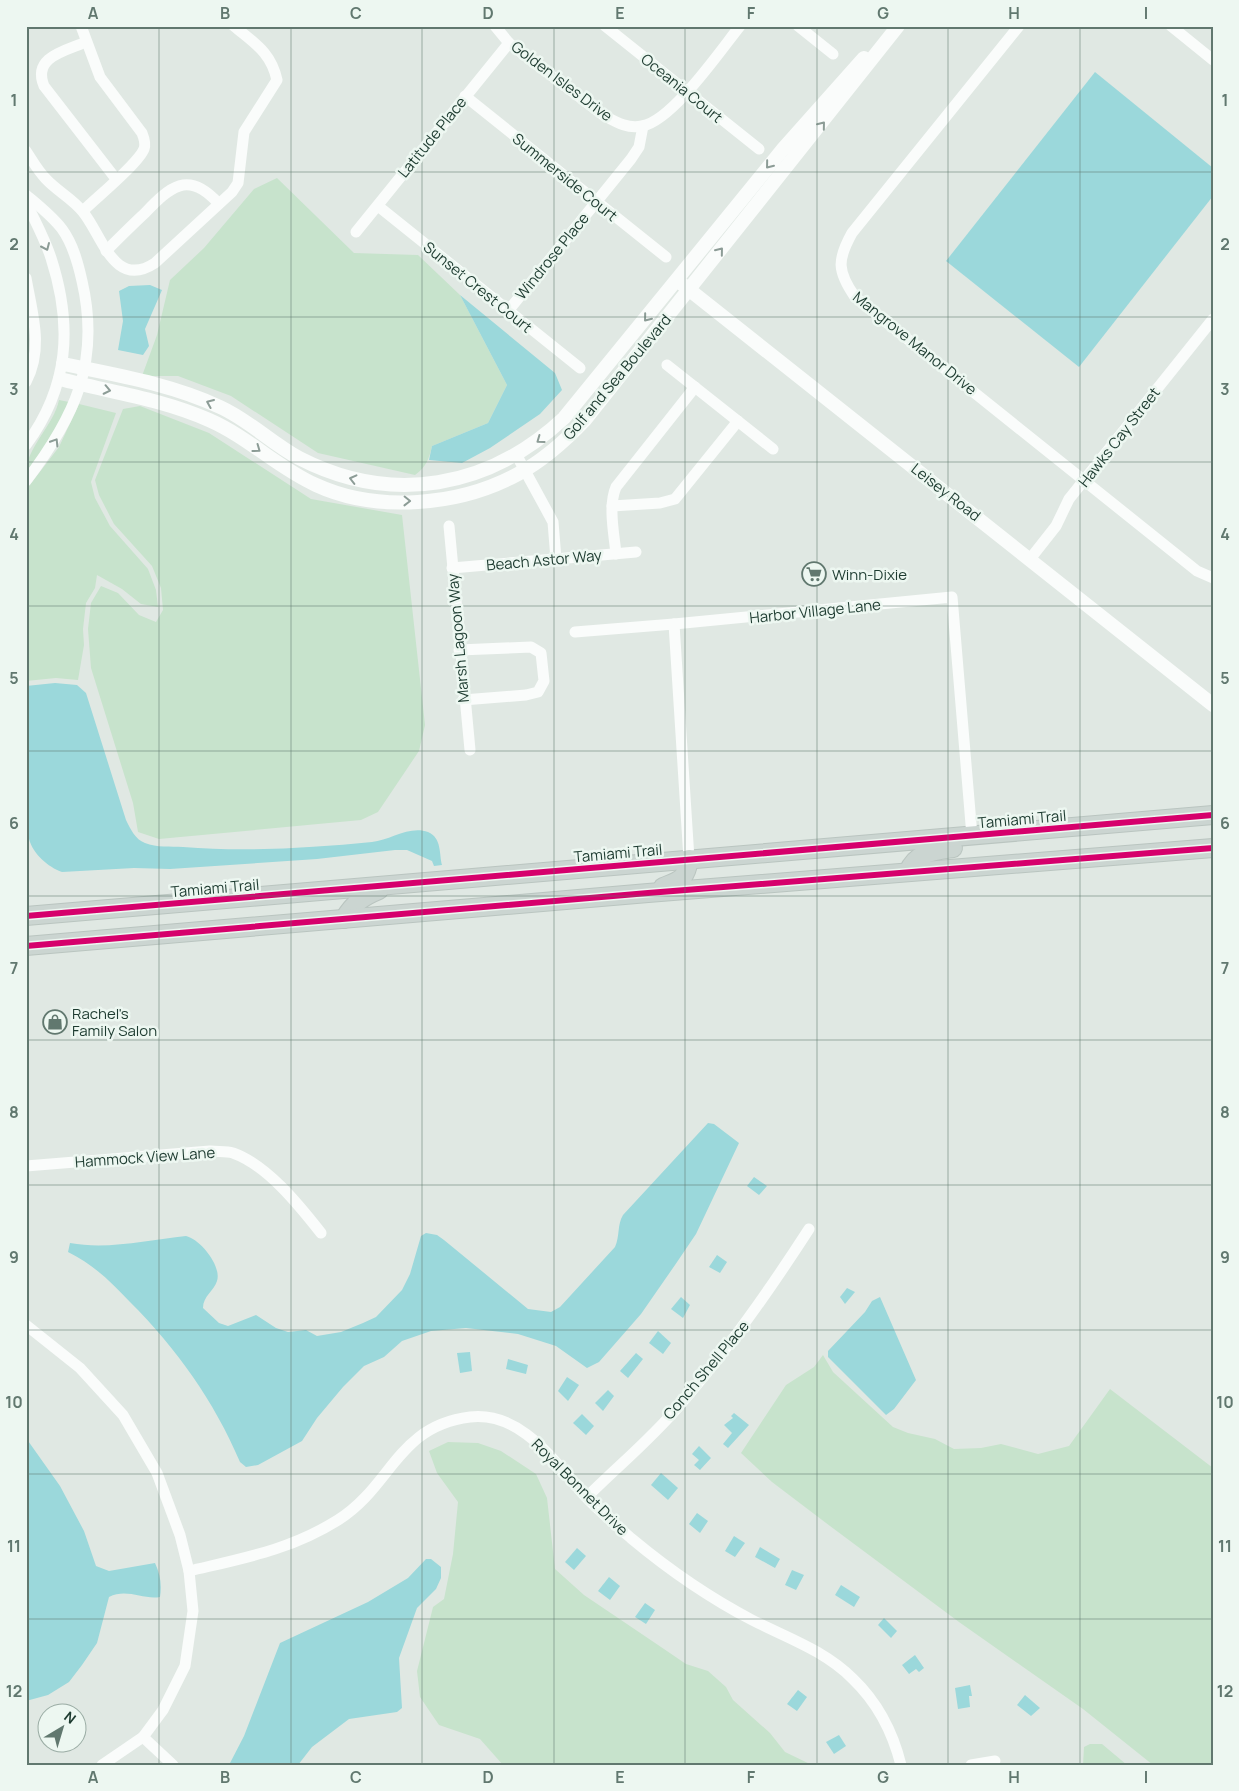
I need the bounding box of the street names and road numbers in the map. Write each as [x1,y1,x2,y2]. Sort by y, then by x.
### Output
street label: Golden Isles Drive [507,36,617,126]
street label: Oceania Court [637,49,727,127]
street label: Latitude Place [393,92,471,182]
street label: Summerside Court [508,128,622,226]
street label: Windrose Place [510,208,594,304]
street label: Sunset Crest Court [419,237,537,337]
street label: Mangrove Manor Drive [849,286,982,400]
street label: Golf and Sea Boulevard [558,310,676,444]
street label: Hawks Cay Street [1073,383,1165,491]
street label: Leisey Road [907,458,985,526]
street label: Beach Astor Way [485,544,603,576]
street label: Marsh Lagoon Way [442,572,474,703]
street label: Harbor Village Lane [748,594,882,628]
street label: Tamiami Trail [977,805,1067,833]
street label: Tamiami Trail [573,839,663,867]
street label: Tamiami Trail [170,874,260,902]
street label: Hammock View Lane [74,1142,216,1172]
street label: Conch Shell Place [658,1316,754,1424]
street label: Royal Bonnet Drive [527,1434,633,1540]

